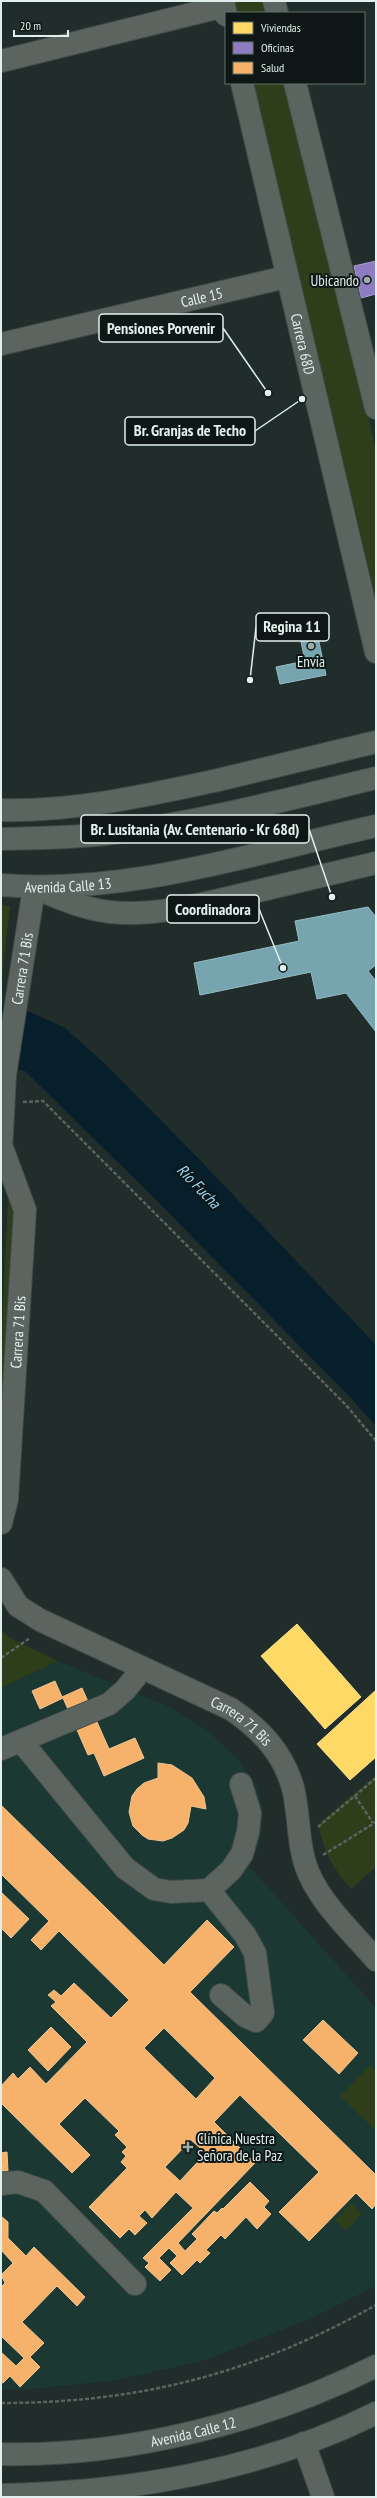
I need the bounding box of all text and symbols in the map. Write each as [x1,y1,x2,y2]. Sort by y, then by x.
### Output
scale bar [14,12,68,38]
legend [225,12,365,84]
text: 20 m [20,18,41,33]
text: Viviendas [260,20,301,35]
text: Oficinas [261,40,294,55]
text: Salud [261,60,284,75]
place label: Ubicando [311,271,359,290]
marker: Ubicando [362,275,372,285]
street label: Calle 15 [179,283,224,311]
street label: Carrera 68D [287,312,320,376]
callout: Pensiones Porvenir [99,314,223,342]
text: Pensiones Porvenir [107,318,215,338]
callout: Br. Granjas de Techo [125,417,255,445]
text: Br. Granjas de Techo [134,420,246,440]
callout: Regina 11 [256,613,329,641]
text: Regina 11 [263,616,321,636]
marker: Envia [306,641,316,651]
place label: Envia [297,652,325,671]
callout: Br. Lusitania (Av. Centenario - Kr 68d) [81,815,309,843]
text: Br. Lusitania (Av. Centenario - Kr 68d) [90,819,300,839]
street label: Avenida Calle 13 [24,873,112,896]
callout: Coordinadora [167,895,259,923]
text: Coordinadora [175,899,251,919]
street label: Carrera 71 Bis [7,931,36,1006]
water label: Río Fucha [173,1160,226,1214]
street label: Carrera 71 Bis [6,1295,29,1369]
street label: Carrera 71 Bis [208,1692,277,1749]
place label: Clínica Nuestra Señora de la Paz [197,2129,282,2165]
marker: Clínica Nuestra Señora de la Paz [182,2141,194,2153]
street label: Avenida Calle 12 [149,2412,238,2451]

